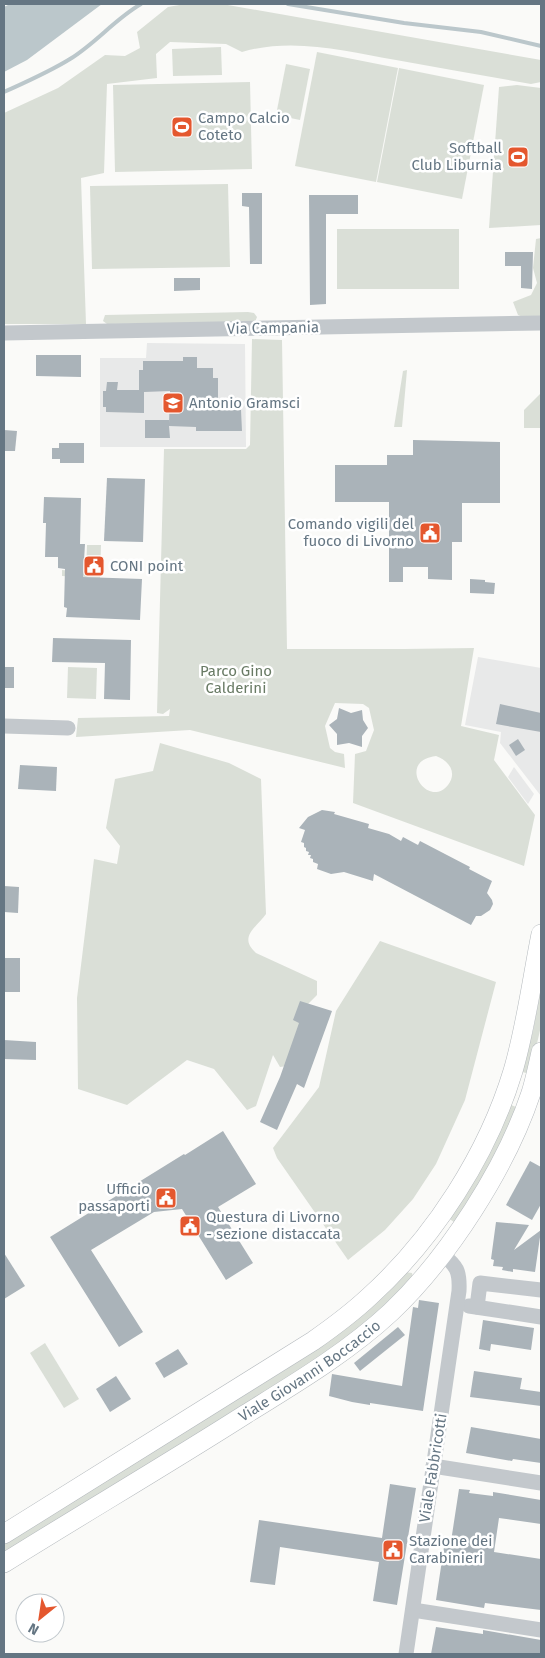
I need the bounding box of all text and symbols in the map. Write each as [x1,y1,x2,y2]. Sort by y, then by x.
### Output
place label: Campo Calcio Coteto [198,109,290,144]
sports icon: Campo Calcio Coteto [170,115,194,139]
place label: Softball Club Liburnia [411,139,503,174]
sports icon: Softball Club Liburnia [506,145,530,169]
street label: Via Campania [227,318,319,338]
school or university icon: Antonio Gramsci [161,391,185,415]
place label: Antonio Gramsci [189,394,300,412]
place label: Comando vigili del fuoco di Livorno [288,515,415,550]
public building icon: Comando vigili del fuoco di Livorno [418,521,442,545]
public building icon: CONI point [82,554,106,578]
place label: CONI point [110,557,184,575]
park label: Parco Gino Calderini [200,662,272,697]
place label: Ufficio passaporti [78,1180,150,1215]
public building icon: Ufficio passaporti [154,1186,178,1210]
place label: Questura di Livorno - sezione distaccata [206,1208,341,1243]
public building icon: Questura di Livorno - sezione distaccata [178,1214,202,1238]
street label: Viale Giovanni Boccaccio [235,1316,384,1425]
street label: Viale Fabbricotti [415,1412,451,1524]
place label: Stazione dei Carabinieri [409,1532,493,1567]
public building icon: Stazione dei Carabinieri [381,1538,405,1562]
north arrow [15,1593,65,1643]
text: N [25,1619,42,1639]

